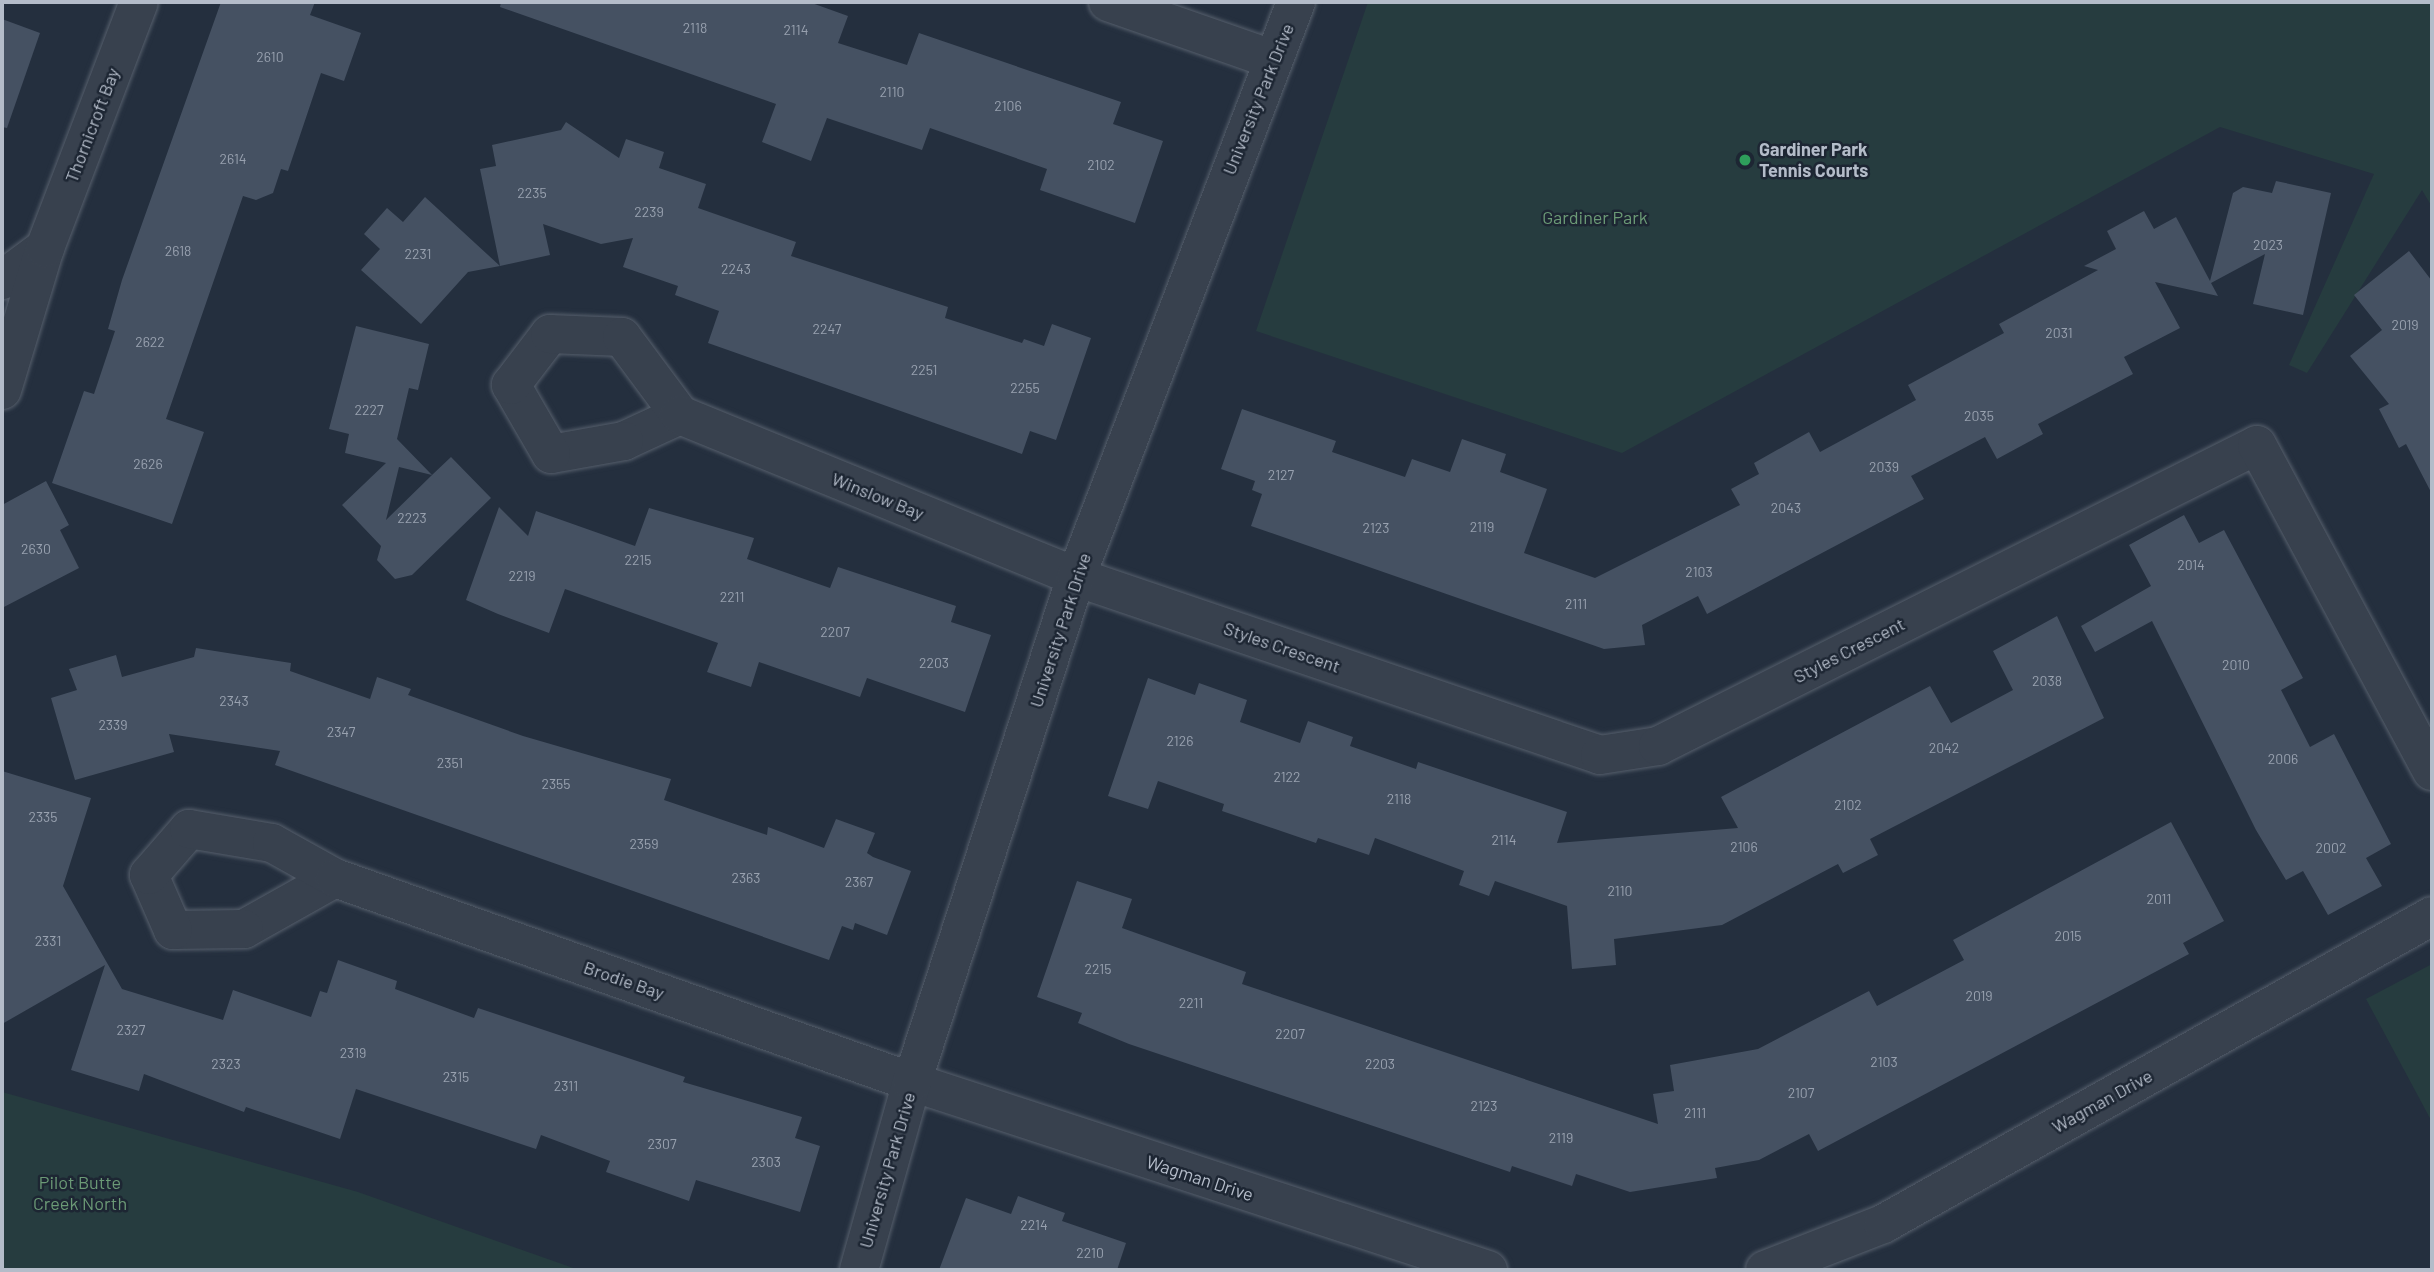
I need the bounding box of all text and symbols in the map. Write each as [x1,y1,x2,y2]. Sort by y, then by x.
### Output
house number: 2118 [683,20,707,36]
street label: University Park Drive [1218,20,1298,178]
house number: 2114 [784,22,808,38]
house number: 2610 [256,49,284,65]
street label: Thornicroft Bay [60,65,124,185]
house number: 2110 [879,84,905,100]
house number: 2106 [994,98,1022,114]
place label: Gardiner Park Tennis Courts [1759,139,1868,182]
house number: 2614 [219,151,247,167]
marker: Gardiner Park Tennis Courts [1737,152,1753,168]
house number: 2102 [1087,157,1115,173]
house number: 2235 [517,185,547,201]
house number: 2239 [634,204,664,220]
park label: Gardiner Park [1542,206,1648,228]
house number: 2023 [2253,237,2283,253]
house number: 2618 [165,243,191,259]
house number: 2231 [405,246,431,262]
house number: 2243 [721,261,751,277]
house number: 2019 [2391,317,2419,333]
house number: 2247 [813,321,841,337]
house number: 2031 [2045,325,2073,341]
house number: 2622 [135,334,165,350]
house number: 2251 [911,362,937,378]
house number: 2255 [1010,380,1040,396]
house number: 2227 [354,402,384,418]
house number: 2035 [1964,408,1994,424]
house number: 2626 [133,456,163,472]
house number: 2039 [1869,459,1899,475]
house number: 2127 [1268,467,1294,483]
street label: Winslow Bay [829,468,927,524]
house number: 2043 [1771,500,1801,516]
house number: 2223 [397,510,427,526]
house number: 2119 [1470,519,1494,535]
house number: 2123 [1363,520,1389,536]
house number: 2630 [21,541,51,557]
street label: University Park Drive [1025,550,1095,710]
house number: 2215 [625,552,651,568]
house number: 2014 [2177,557,2205,573]
house number: 2103 [1685,564,1713,580]
house number: 2219 [508,568,536,584]
house number: 2211 [720,589,744,605]
house number: 2111 [1565,596,1587,612]
street label: Styles Crescent [1790,613,1908,687]
street label: Styles Crescent [1221,617,1343,677]
house number: 2207 [820,624,850,640]
house number: 2203 [919,655,949,671]
house number: 2010 [2222,657,2250,673]
house number: 2038 [2032,673,2062,689]
house number: 2343 [219,693,249,709]
house number: 2339 [98,717,128,733]
house number: 2347 [327,724,355,740]
house number: 2126 [1167,733,1193,749]
house number: 2042 [1929,740,1959,756]
house number: 2006 [2268,751,2298,767]
house number: 2351 [437,755,463,771]
house number: 2122 [1273,769,1301,785]
house number: 2355 [541,776,571,792]
house number: 2118 [1387,791,1411,807]
house number: 2102 [1834,797,1862,813]
house number: 2335 [28,809,58,825]
house number: 2114 [1492,832,1516,848]
house number: 2359 [629,836,659,852]
house number: 2106 [1730,839,1758,855]
house number: 2002 [2316,840,2346,856]
house number: 2363 [731,870,761,886]
house number: 2367 [845,874,873,890]
house number: 2110 [1607,883,1633,899]
house number: 2011 [2147,891,2171,907]
house number: 2015 [2054,928,2082,944]
house number: 2331 [35,933,61,949]
street label: Brodie Bay [581,956,667,1004]
house number: 2215 [1085,961,1111,977]
house number: 2019 [1965,988,1993,1004]
house number: 2211 [1179,995,1203,1011]
house number: 2327 [117,1022,145,1038]
house number: 2207 [1275,1026,1305,1042]
house number: 2319 [340,1045,366,1061]
house number: 2103 [1870,1054,1898,1070]
house number: 2323 [211,1056,241,1072]
house number: 2203 [1365,1056,1395,1072]
street label: Wagman Drive [2048,1065,2156,1137]
house number: 2315 [443,1069,469,1085]
house number: 2311 [554,1078,578,1094]
house number: 2107 [1788,1085,1814,1101]
street label: University Park Drive [854,1090,920,1250]
house number: 2123 [1471,1098,1497,1114]
house number: 2111 [1684,1105,1706,1121]
house number: 2119 [1549,1130,1573,1146]
house number: 2307 [647,1136,677,1152]
street label: Wagman Drive [1144,1151,1256,1205]
house number: 2303 [751,1154,781,1170]
park label: Pilot Butte Creek North [33,1172,127,1214]
house number: 2214 [1020,1217,1048,1233]
house number: 2210 [1076,1245,1104,1261]

